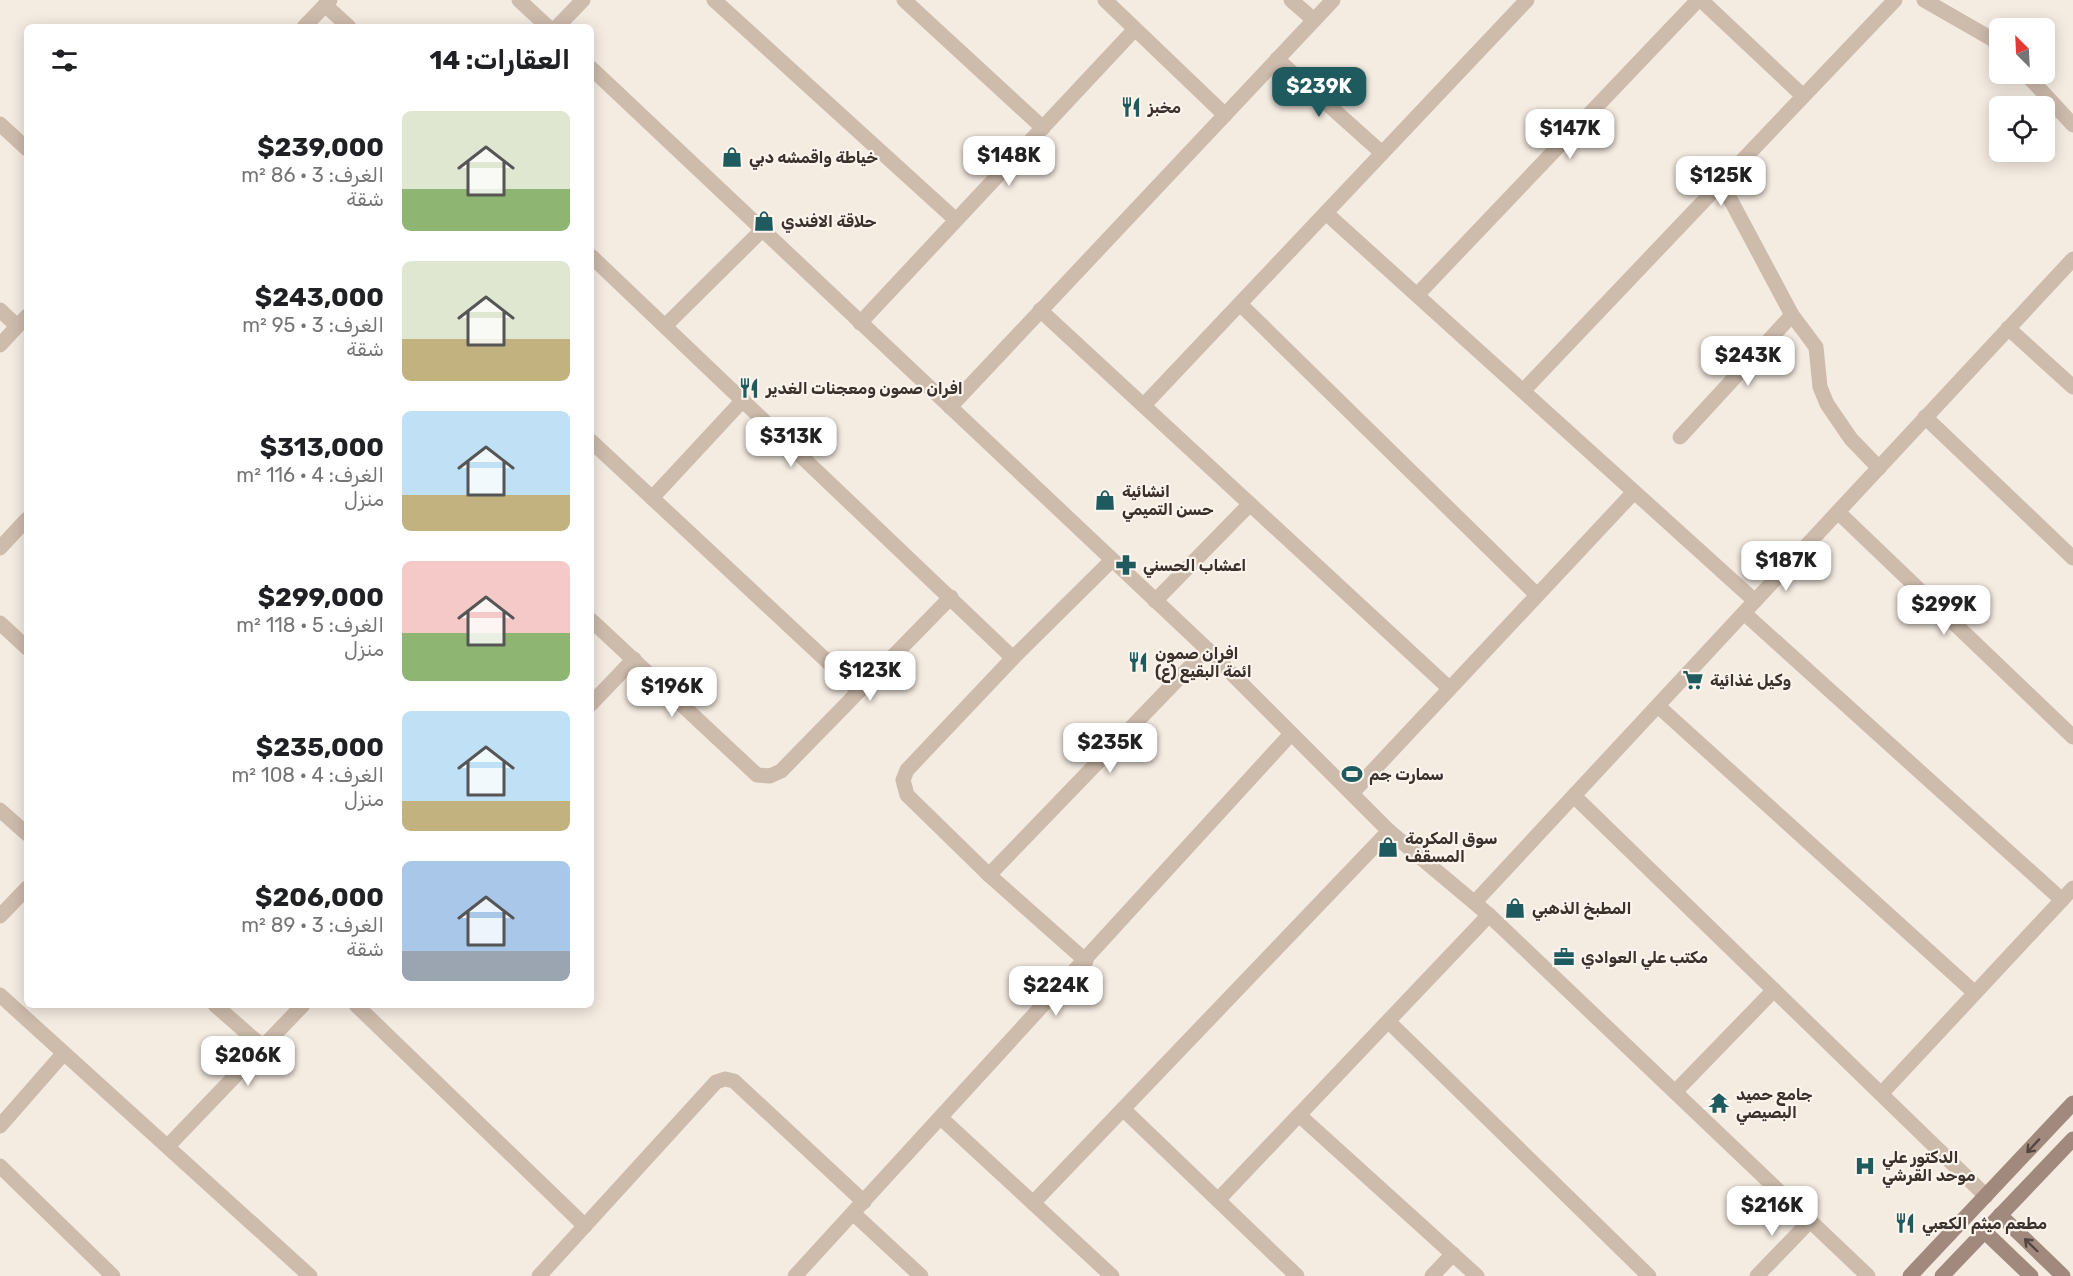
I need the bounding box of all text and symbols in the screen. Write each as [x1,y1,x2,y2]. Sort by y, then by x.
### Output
north arrow [1989,18,2055,84]
map controls [1989,18,2055,162]
icon: filters [48,44,81,77]
text: العقارات: 14 [430,45,570,76]
pin: $239K [1277,67,1361,118]
text: $239K [1286,74,1352,98]
restaurant icon: مخبز [1119,95,1143,119]
button: locate [1989,96,2055,162]
place label: مخبز [1147,98,1181,117]
pin: $147K [1528,109,1612,160]
text: $147K [1539,116,1601,140]
text: $239,000 [257,132,384,163]
icon: home [450,135,522,207]
pin: $148K [967,136,1051,187]
text: $148K [977,143,1041,167]
shop icon: خياطة واقمشه دبي [720,145,744,169]
place label: خياطة واقمشه دبي [749,148,878,170]
pin: $125K [1679,156,1763,207]
text: الغرف: 3 · 86 m² [241,163,384,187]
text: $125K [1690,163,1752,187]
text: شقة [346,187,384,211]
shop icon: حلاقة الافندي [752,209,776,233]
place label: حلاقة الافندي [781,212,877,233]
text: $243,000 [255,282,384,313]
icon: home [450,285,522,357]
text: الغرف: 3 · 95 m² [242,313,384,337]
pin: $243K [1706,336,1790,387]
text: شقة [346,337,384,361]
text: $243K [1715,343,1781,367]
restaurant icon: افران صمون ومعجنات الغدير [737,376,761,400]
place label: افران صمون ومعجنات الغدير [765,379,963,398]
pin: $313K [749,417,833,468]
text: $313K [760,424,822,448]
text: $313,000 [260,432,384,463]
icon: home [450,435,522,507]
text: الغرف: 4 · 116 m² [236,463,384,487]
place label: انشائية حسن التميمي [1122,482,1214,522]
text: منزل [344,487,384,511]
shop icon: انشائية حسن التميمي [1093,488,1117,512]
pin: $187K [1744,541,1828,592]
text: $187K [1755,548,1817,572]
pharmacy icon: اعشاب الحسني [1114,553,1138,577]
place label: اعشاب الحسني [1143,556,1246,578]
text: $299,000 [258,582,384,613]
icon: home [450,585,522,657]
pin: $299K [1902,585,1986,636]
text: $299K [1911,592,1977,616]
text: الغرف: 5 · 118 m² [236,613,384,637]
text: منزل [344,637,384,661]
place label: افران صمون ائمة البقيع (ع) [1155,644,1252,683]
restaurant icon: افران صمون ائمة البقيع (ع) [1126,650,1150,674]
pin: $123K [828,651,912,702]
text: $123K [839,658,901,682]
pin: $196K [630,667,714,718]
supermarket icon: وكيل غذائية [1681,668,1705,692]
place label: وكيل غذائية [1710,671,1791,690]
text: $196K [641,674,703,698]
pin: $235K [1068,723,1152,774]
text: $235K [1077,730,1143,754]
text: $235,000 [256,732,384,763]
icon: home [450,735,522,807]
sports icon: سمارت جم [1340,762,1364,786]
text: الغرف: 4 · 108 m² [232,763,384,787]
place label: سمارت جم [1369,765,1444,785]
text: منزل [344,787,384,811]
place label: سوق المكرمة المسقف [1405,829,1498,866]
shop icon: سوق المكرمة المسقف [1376,835,1400,859]
text: $206,000 [255,882,384,913]
icon: home [450,885,522,957]
shop icon: المطبخ الذهبي [1503,896,1527,920]
place label: المطبخ الذهبي [1532,899,1631,921]
text: الغرف: 3 · 89 m² [241,913,384,937]
text: شقة [346,937,384,961]
office icon: مكتب علي العوادي [1552,945,1576,969]
place label: مكتب علي العوادي [1581,948,1708,970]
pin: $224K [1014,966,1098,1017]
text: $224K [1023,973,1089,997]
pin: $206K [206,1036,290,1087]
text: $206K [215,1043,281,1067]
place label: جامع حميد البصيصي [1736,1085,1813,1125]
temple icon: جامع حميد البصيصي [1707,1091,1731,1115]
one-way arrow [2026,1138,2040,1153]
place label: الدكتور علي موحد القرشي [1882,1148,1976,1188]
hospital icon: الدكتور علي موحد القرشي [1853,1154,1877,1178]
pin: $216K [1730,1186,1814,1237]
text: $216K [1741,1193,1803,1217]
restaurant icon: مطعم ميثم الكعبي [1893,1211,1917,1235]
place label: مطعم ميثم الكعبي [1922,1214,2047,1236]
one-way arrow [2024,1238,2039,1253]

